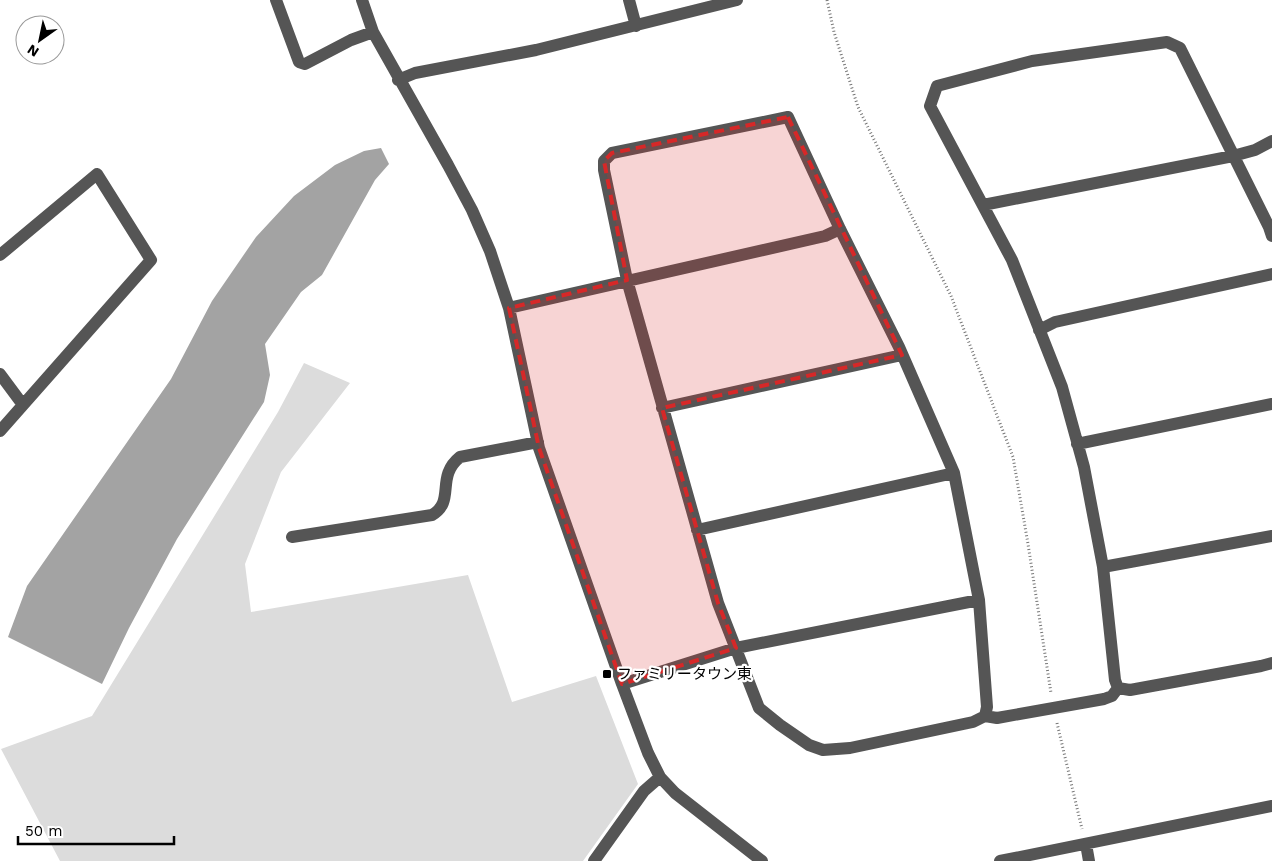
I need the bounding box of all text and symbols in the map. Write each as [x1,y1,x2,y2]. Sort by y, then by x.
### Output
north arrow [15,15,65,65]
text: N [24,41,42,60]
place label: ファミリータウン東 [617,665,752,683]
marker: ファミリータウン東 [601,668,613,680]
scale bar [18,814,174,846]
text: 50 m [25,822,62,840]

